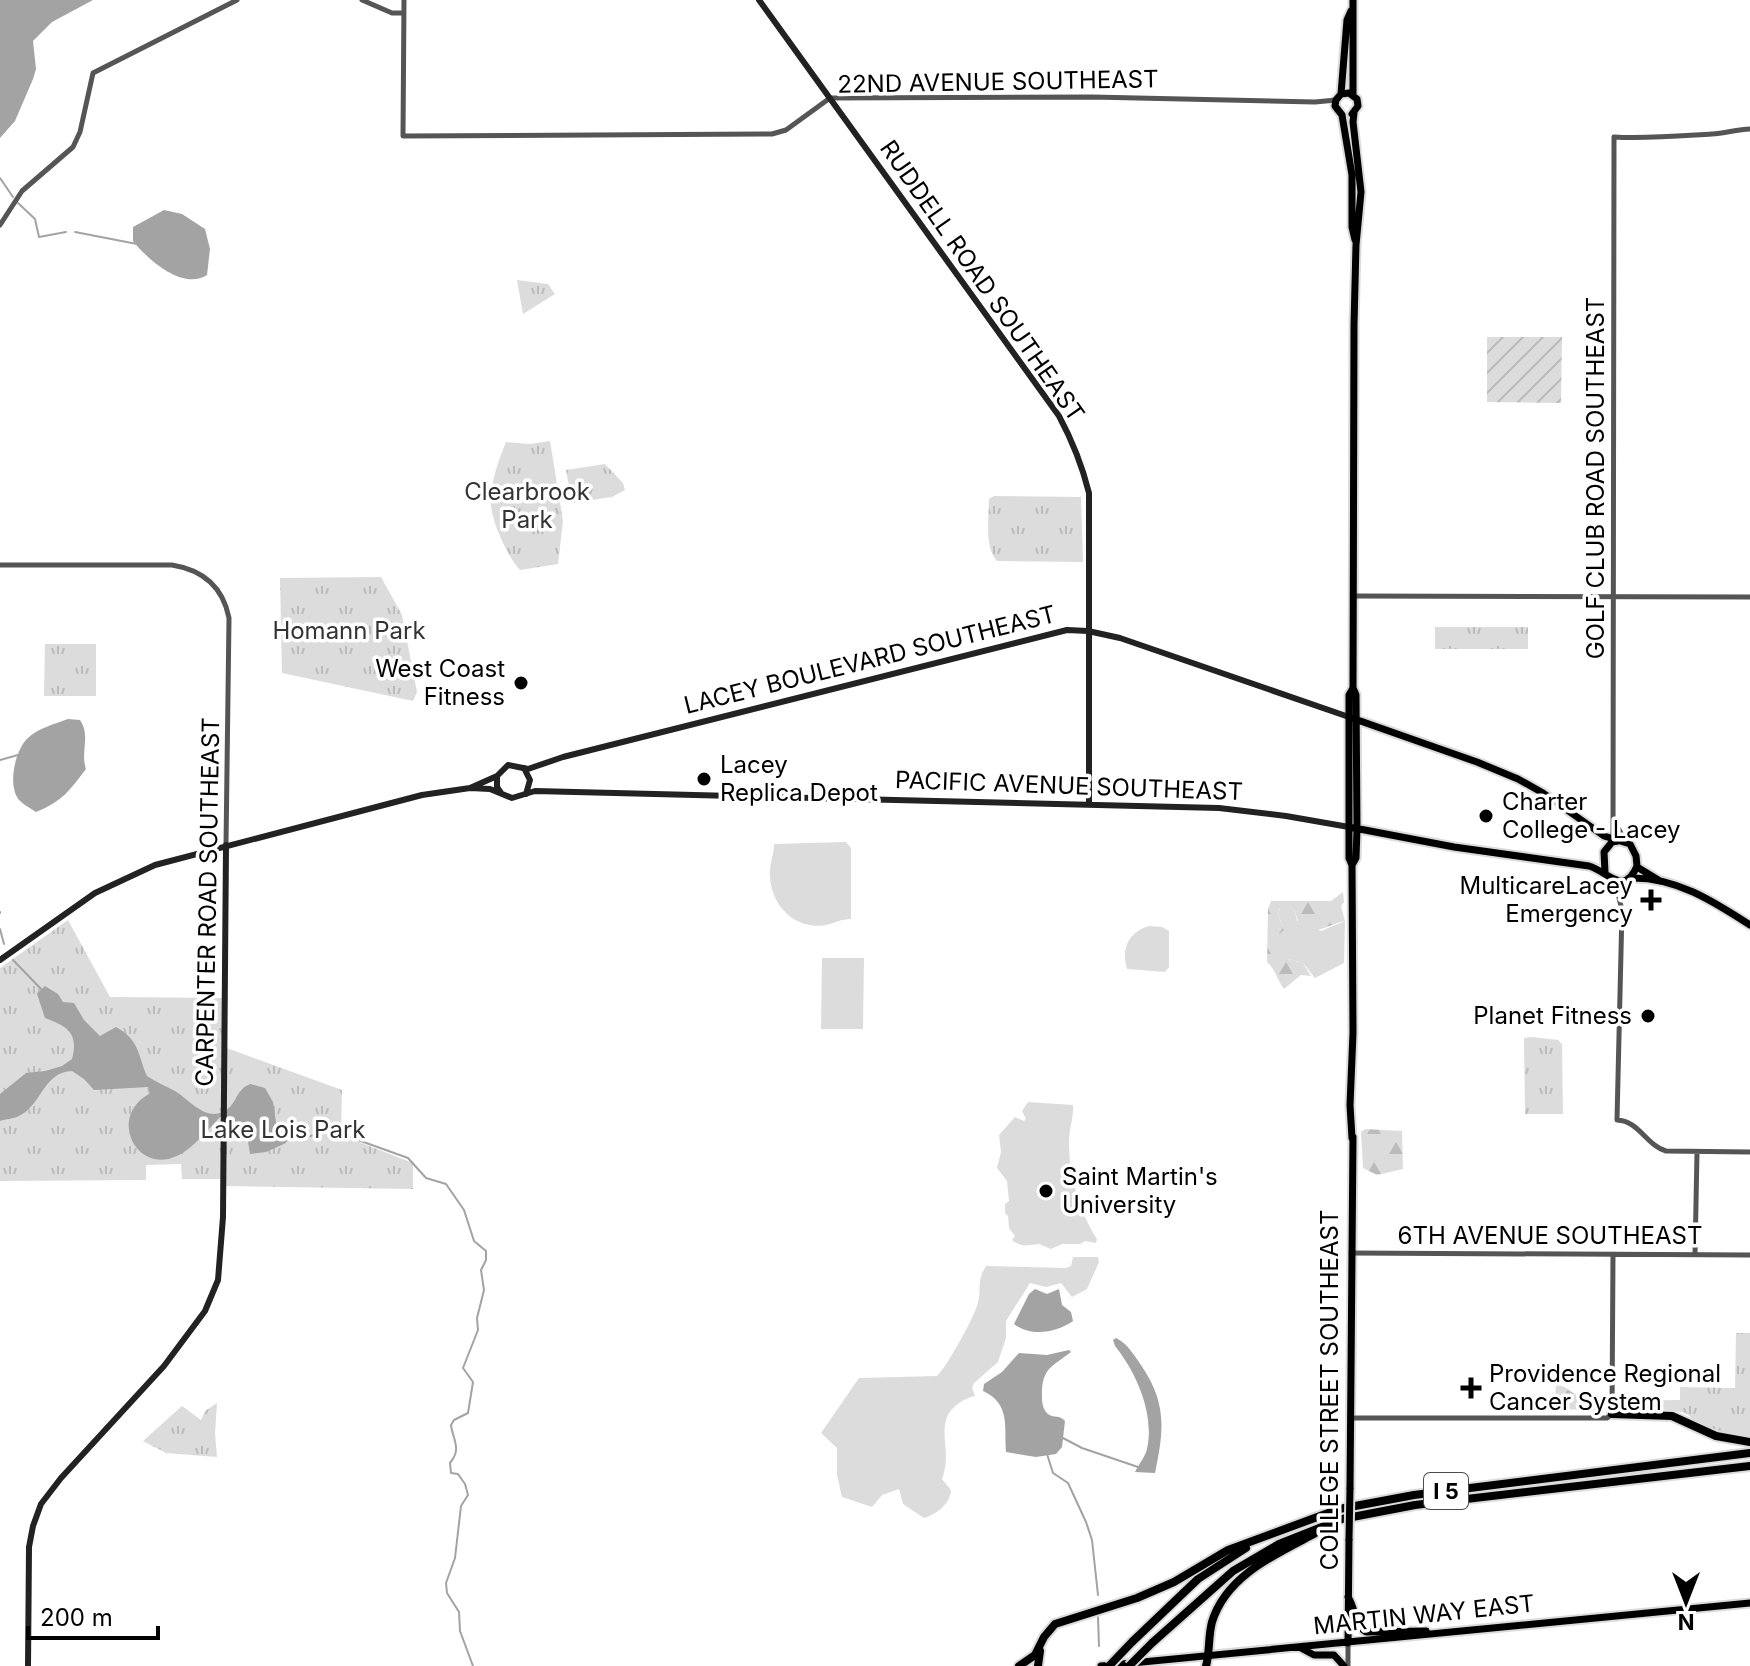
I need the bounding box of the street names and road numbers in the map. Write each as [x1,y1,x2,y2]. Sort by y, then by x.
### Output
street label: 22ND AVENUE SOUTHEAST [837,64,1159,99]
street label: RUDDELL ROAD SOUTHEAST [874,134,1091,427]
street label: GOLF CLUB ROAD SOUTHEAST [1581,297,1610,659]
street label: LACEY BOULEVARD SOUTHEAST [681,599,1059,720]
street label: CARPENTER ROAD SOUTHEAST [190,717,225,1087]
street label: PACIFIC AVENUE SOUTHEAST [895,765,1243,806]
street label: COLLEGE STREET SOUTHEAST [1315,1210,1344,1570]
street label: 6TH AVENUE SOUTHEAST [1398,1221,1702,1250]
road number: I 5 [1424,1473,1468,1509]
street label: MARTIN WAY EAST [1312,1588,1536,1641]

